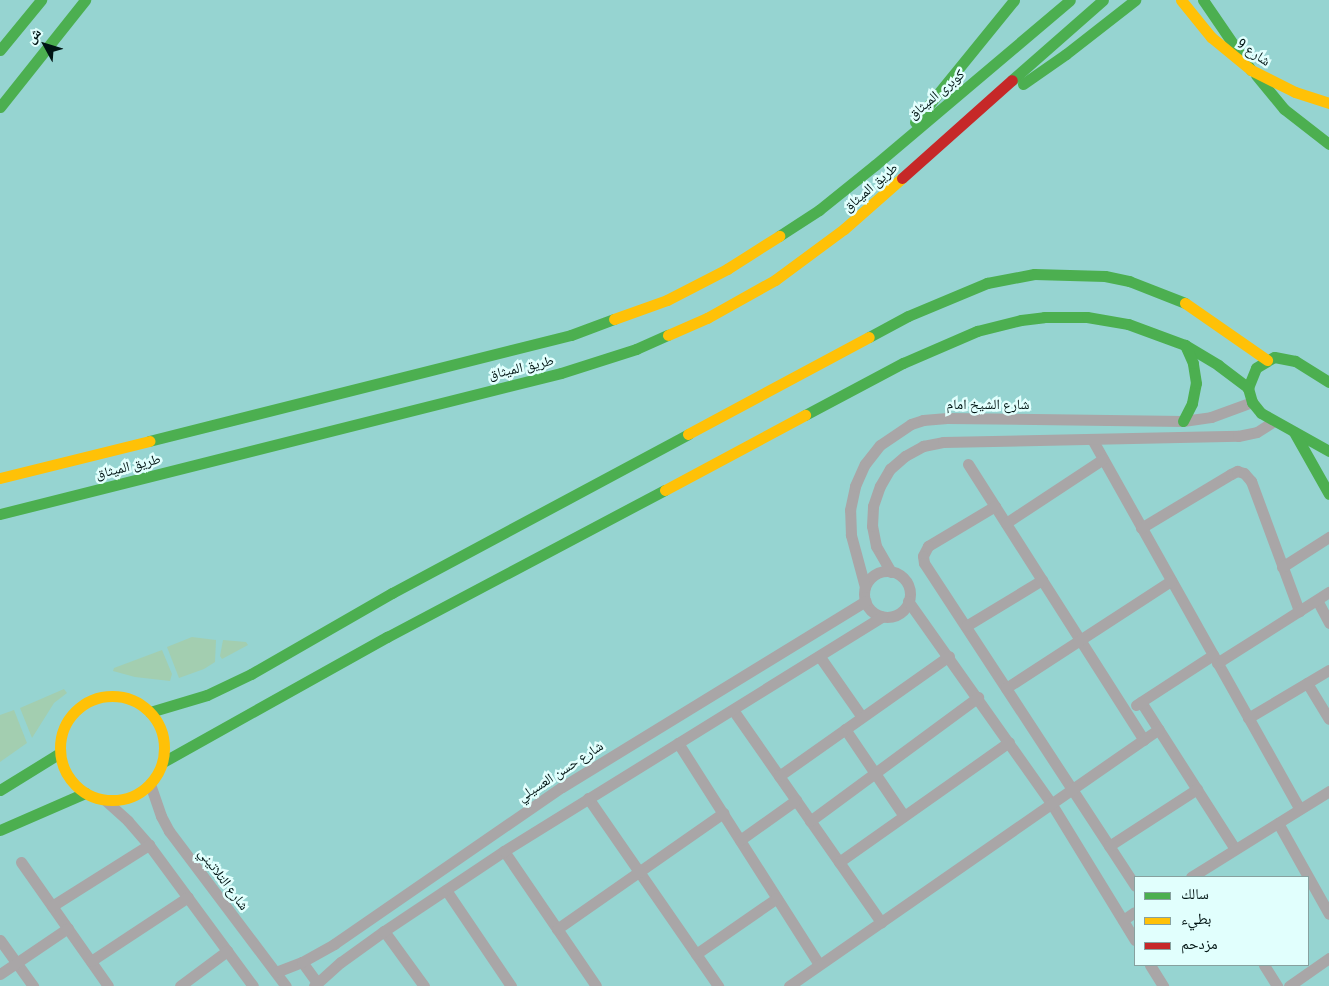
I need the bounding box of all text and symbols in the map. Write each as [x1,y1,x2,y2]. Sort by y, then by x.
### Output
north arrow [20,20,70,70]
text: ش [22,25,44,46]
street label: شارع 9 [1234,35,1274,69]
street label: كوبرى الميثاق [904,66,968,122]
street label: طريق الميثاق [839,159,901,215]
street label: طريق الميثاق [487,351,555,383]
street label: شارع الشيخ امام [946,396,1030,412]
street label: طريق الميثاق [94,450,162,482]
street label: شارع حسن العسيلي [514,737,606,805]
street label: شارع التلاتيني [195,845,253,913]
legend [1134,876,1309,966]
text: سالك [1181,885,1209,903]
text: بطيء [1181,910,1211,928]
text: مزدحم [1181,935,1218,953]

